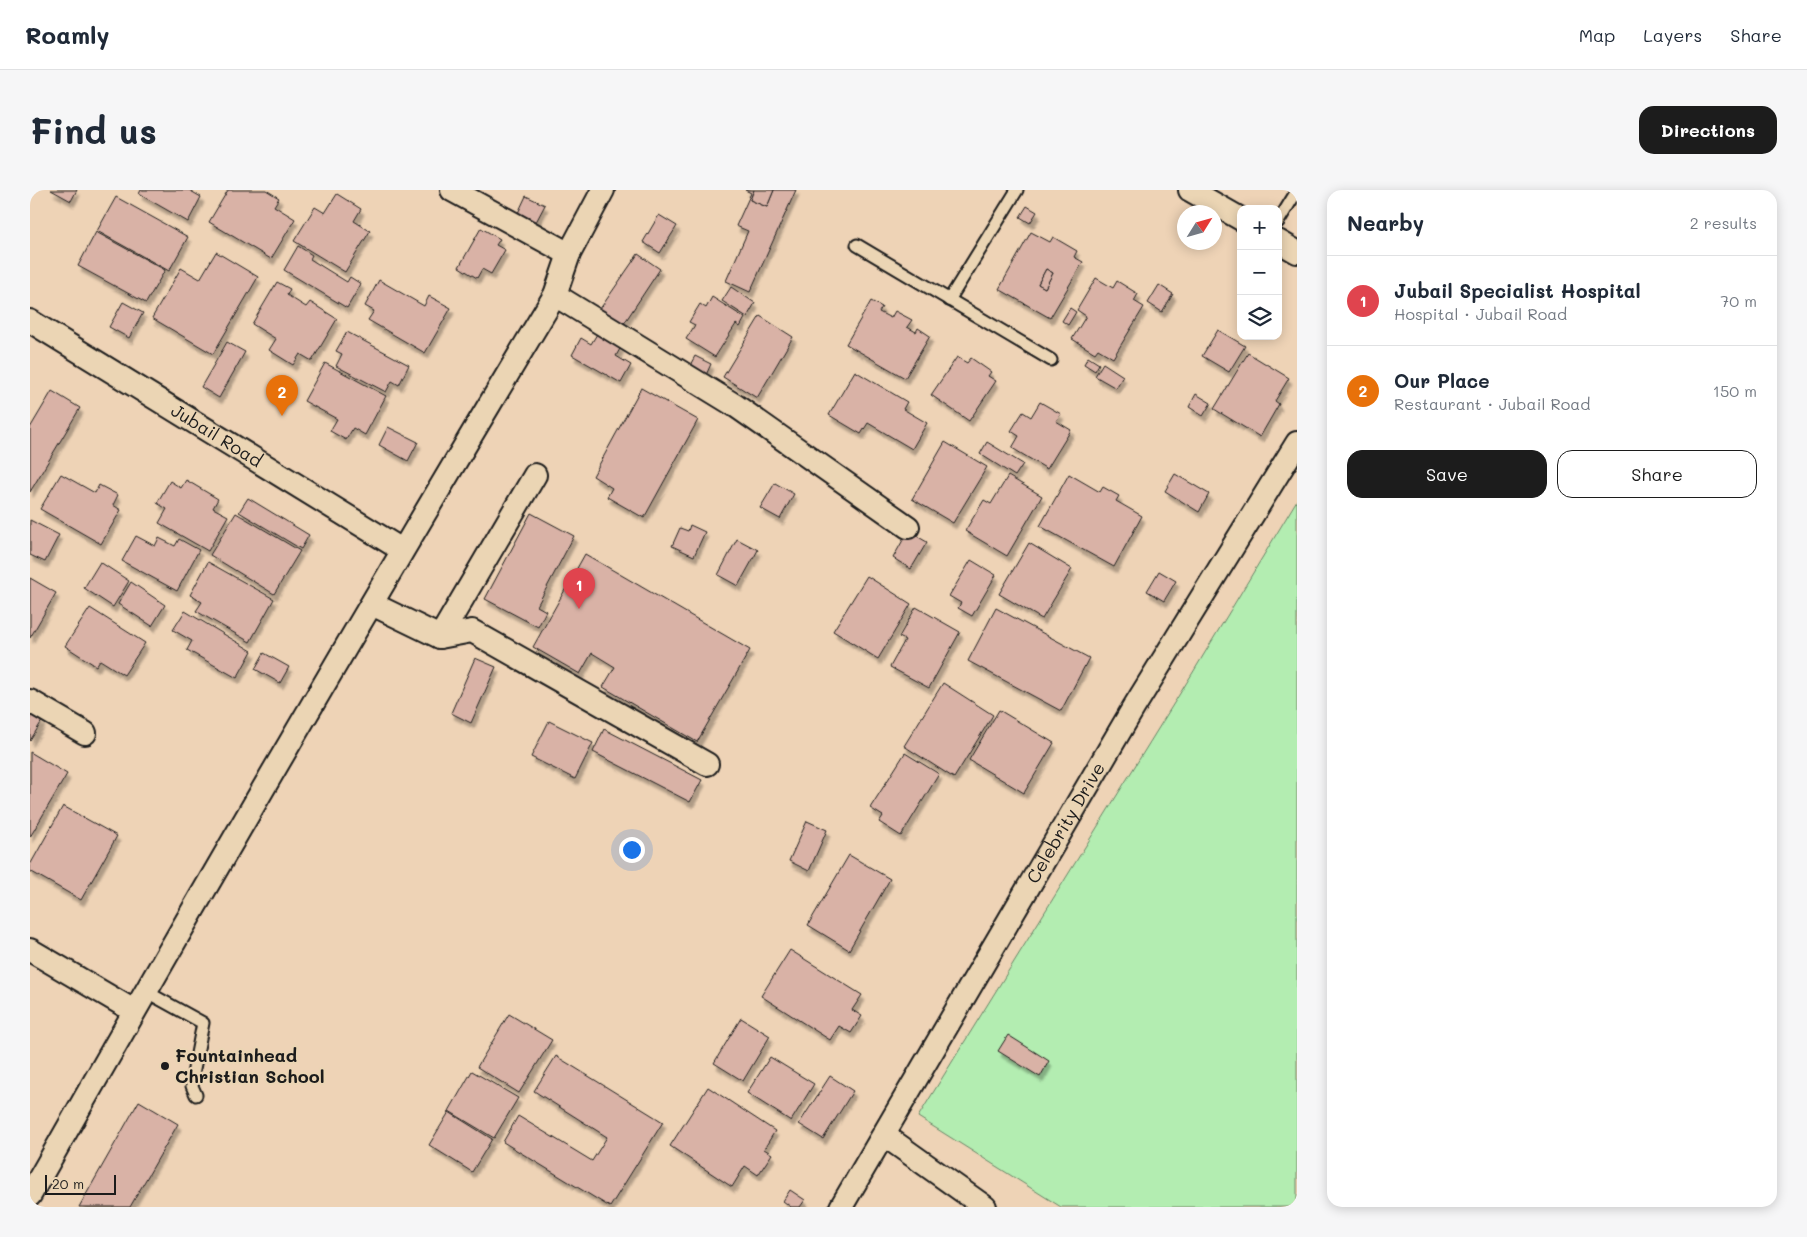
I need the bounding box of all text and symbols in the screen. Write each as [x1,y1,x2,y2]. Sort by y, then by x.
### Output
text: Roamly [25,19,109,50]
text: Map [1579,23,1615,47]
text: Layers [1643,23,1702,47]
text: Share [1730,23,1782,47]
button: Directions [1639,106,1777,154]
text: Find us [30,107,157,153]
north arrow [1177,205,1222,250]
map controls [1237,205,1282,340]
button: + [1237,205,1282,250]
text: Nearby [1347,209,1424,236]
text: 2 results [1690,212,1757,233]
button: − [1237,250,1282,295]
text: Jubail Specialist Hospital [1394,278,1641,303]
text: 1 [1359,290,1367,311]
text: 70 m [1720,290,1757,311]
button: layers [1237,295,1282,340]
text: Hospital · Jubail Road [1394,303,1567,324]
text: Our Place [1394,368,1490,393]
pin: 2 [266,375,298,416]
text: 2 [1359,380,1367,401]
text: 150 m [1713,380,1757,401]
text: Restaurant · Jubail Road [1394,393,1590,414]
street label: Jubail Road [167,398,267,472]
button: Save [1347,450,1547,498]
button: Share [1557,450,1757,498]
pin: 1 [563,568,595,609]
street label: Celebrity Drive [1020,758,1110,887]
your location [619,837,645,863]
place label: Fountainhead Christian School [175,1043,325,1088]
marker: Fountainhead Christian School [159,1060,171,1072]
scale bar [45,1172,116,1195]
text: 20 m [52,1174,84,1193]

